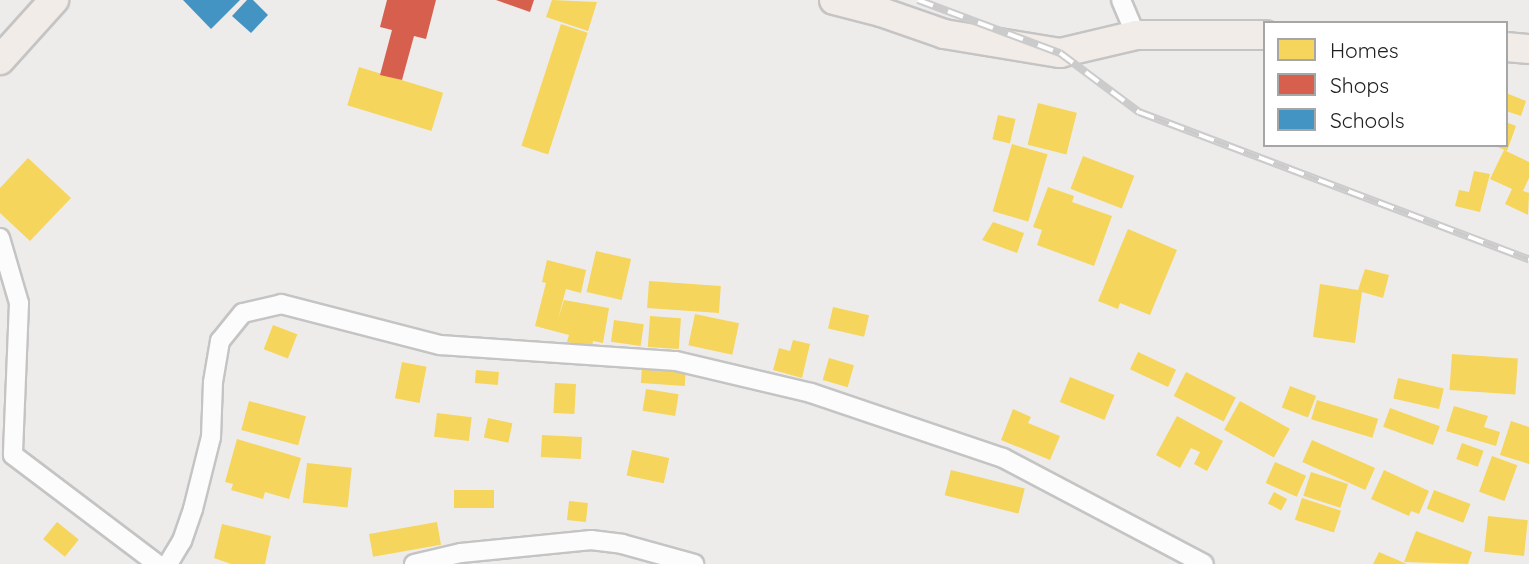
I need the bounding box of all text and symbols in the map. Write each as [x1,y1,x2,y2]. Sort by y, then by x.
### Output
legend [1263,21,1508,147]
text: Homes [1330,37,1399,63]
text: Shops [1330,72,1389,98]
text: Schools [1330,107,1405,133]

